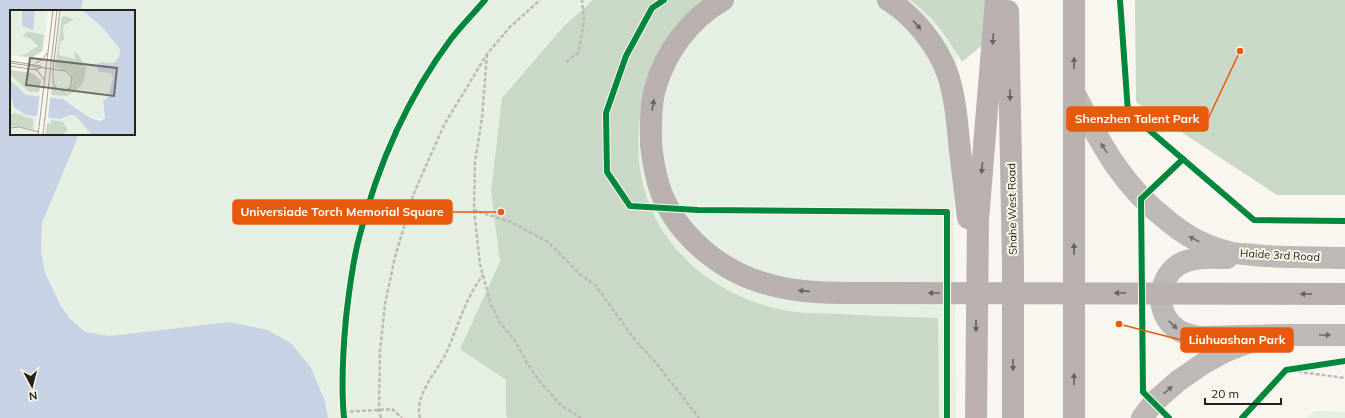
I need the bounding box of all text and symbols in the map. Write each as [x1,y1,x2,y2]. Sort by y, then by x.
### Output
inset map [10,10,135,135]
one-way arrow [913,20,922,31]
one-way arrow [990,33,996,45]
one-way arrow [1071,56,1077,69]
one-way arrow [1006,89,1013,101]
one-way arrow [650,99,656,111]
callout: Shenzhen Talent Park [1067,107,1208,131]
text: Shenzhen Talent Park [1075,111,1200,126]
one-way arrow [1100,143,1108,154]
one-way arrow [978,162,985,174]
street label: Shahe West Road [1004,163,1020,255]
callout: Universiade Torch Memorial Square [233,200,452,224]
text: Universiade Torch Memorial Square [240,204,444,219]
one-way arrow [1189,236,1200,243]
one-way arrow [1071,242,1077,255]
street label: Haide 3rd Road [1240,246,1320,264]
one-way arrow [798,287,810,294]
one-way arrow [927,290,940,296]
one-way arrow [1113,290,1126,296]
one-way arrow [1299,291,1312,297]
one-way arrow [973,320,979,333]
one-way arrow [1168,320,1178,330]
callout: Liuhuashan Park [1181,328,1293,352]
text: Liuhuashan Park [1189,332,1286,347]
one-way arrow [1319,332,1332,338]
one-way arrow [1010,359,1016,372]
north arrow [12,366,52,406]
one-way arrow [1071,372,1077,385]
scale bar [1205,380,1281,406]
one-way arrow [1163,385,1174,394]
text: 20 m [1211,386,1239,401]
text: N [28,388,38,403]

